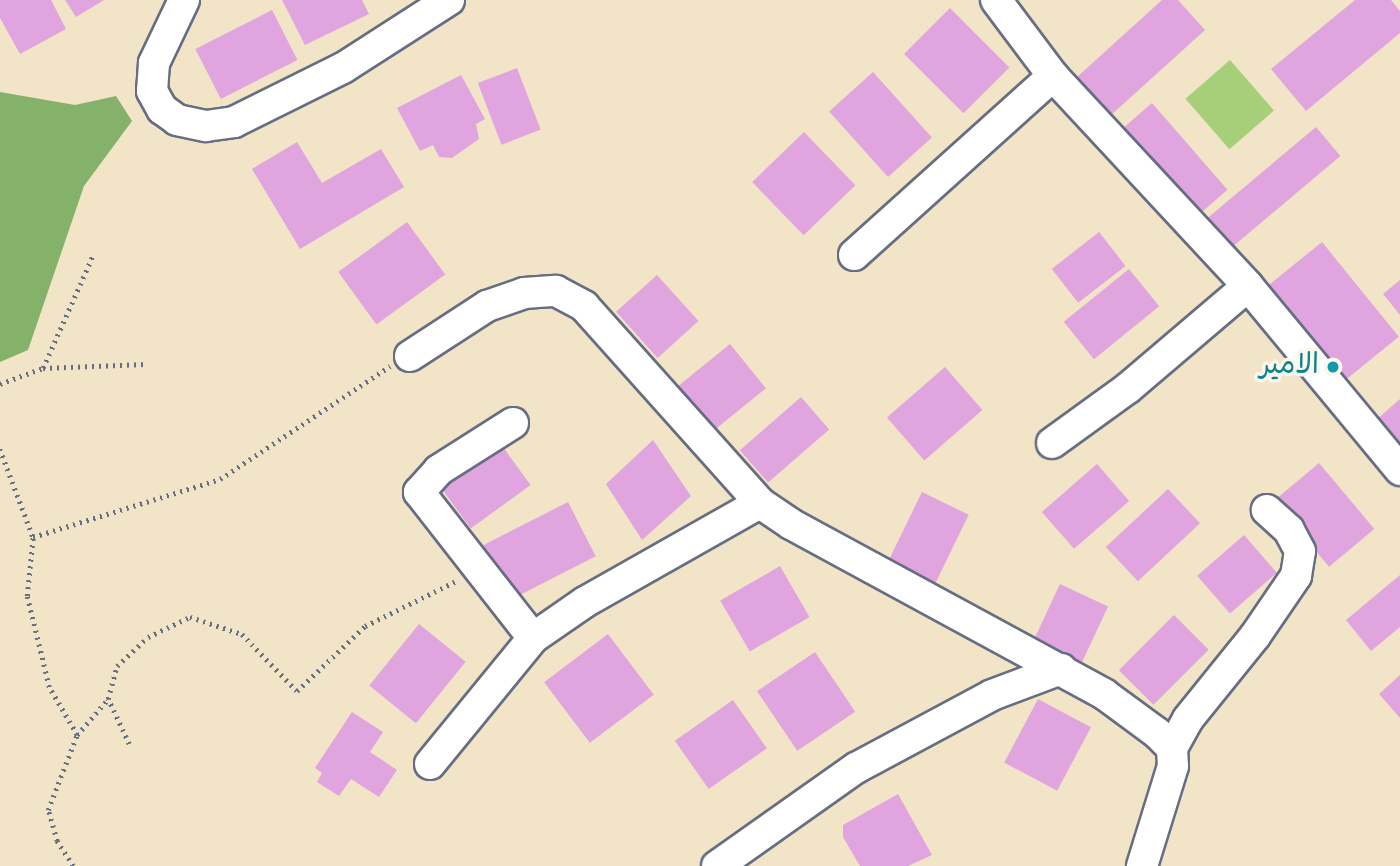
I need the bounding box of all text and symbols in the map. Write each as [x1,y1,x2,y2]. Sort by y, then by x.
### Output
place label: الامير [1259,350,1319,384]
marker: الامير [1325,359,1341,375]

